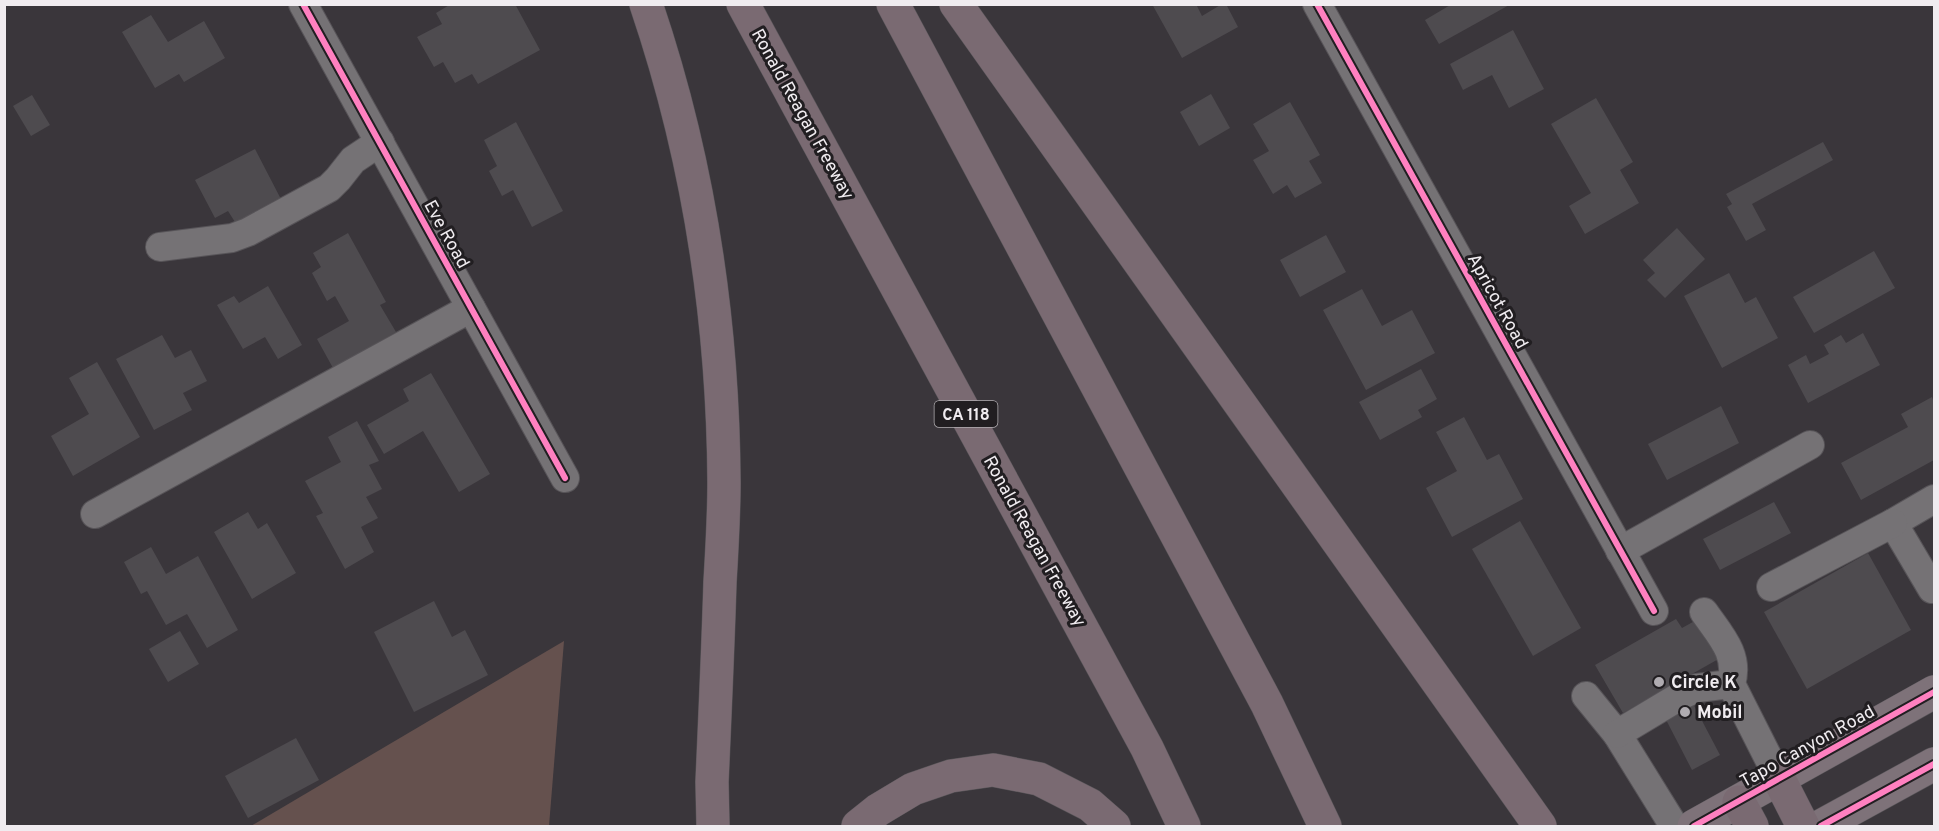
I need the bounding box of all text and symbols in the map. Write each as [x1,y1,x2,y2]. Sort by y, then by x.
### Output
street label: Ronald Reagan Freeway [745,25,858,204]
street label: Eve Road [418,197,474,273]
street label: Apricot Road [1461,250,1532,353]
road number: CA 118 [934,401,998,427]
street label: Ronald Reagan Freeway [977,452,1090,631]
place label: Circle K [1671,672,1737,695]
marker: Circle K [1652,675,1666,689]
street label: Tapo Canyon Road [1736,701,1879,794]
place label: Mobil [1697,702,1743,725]
marker: Mobil [1678,705,1692,719]

